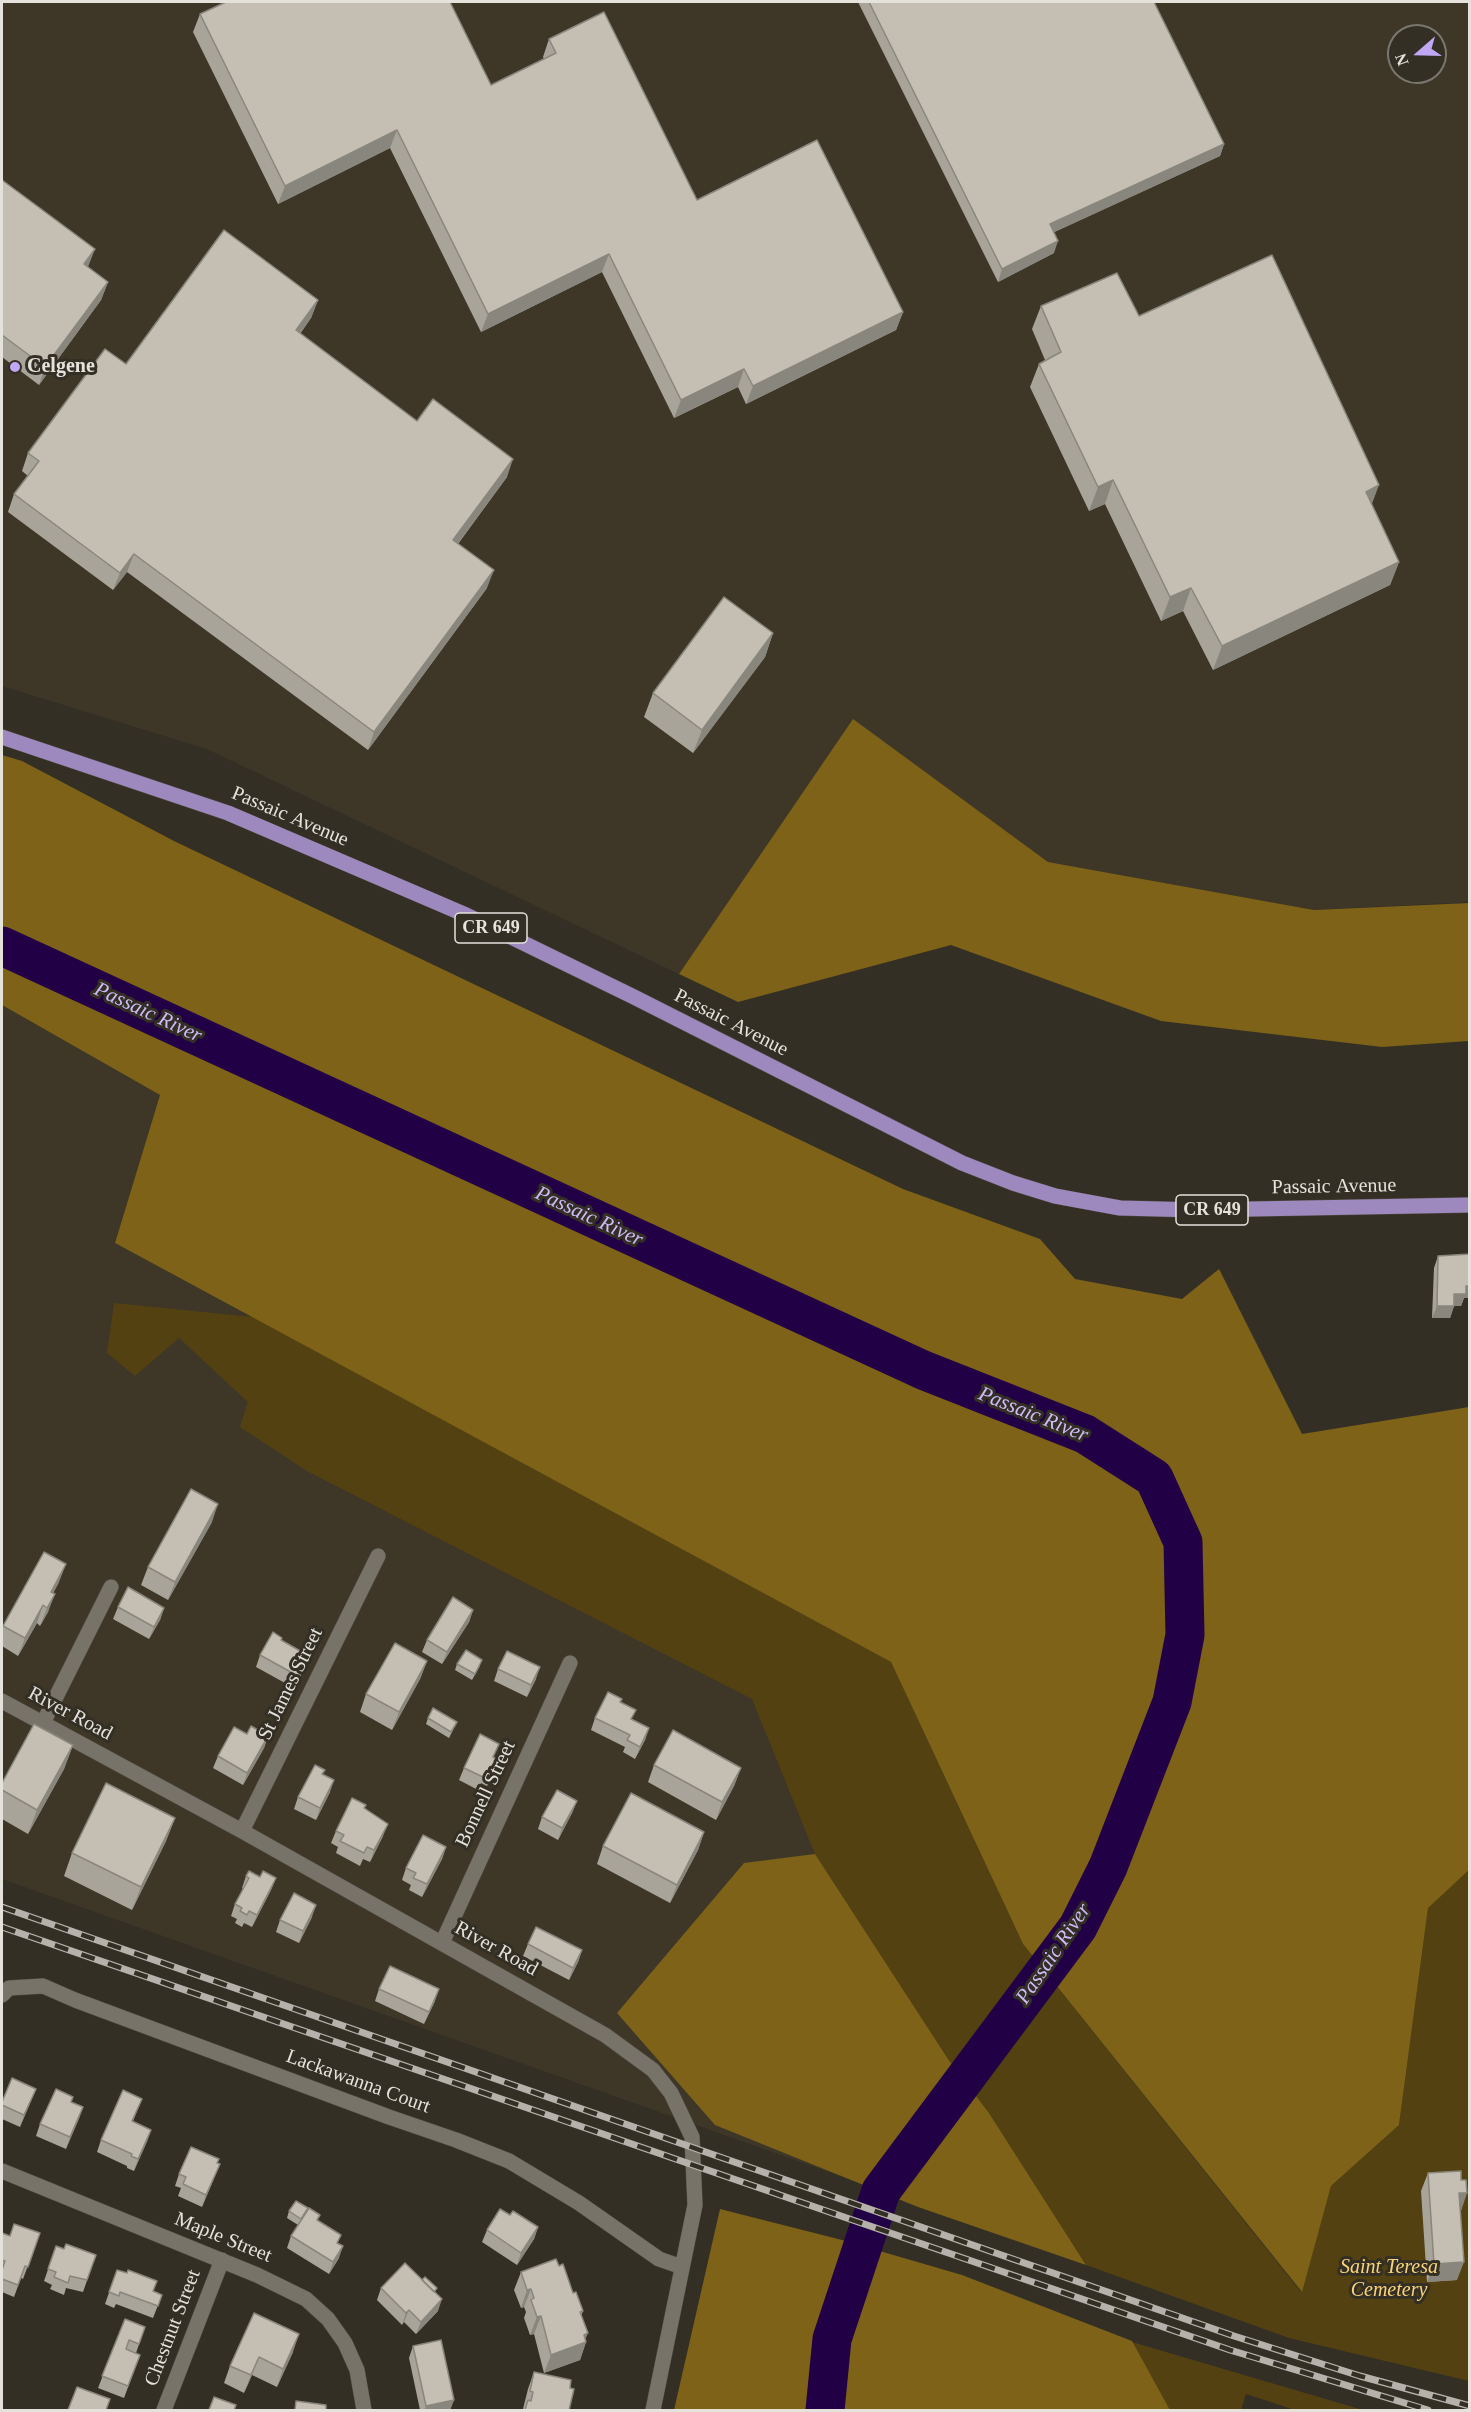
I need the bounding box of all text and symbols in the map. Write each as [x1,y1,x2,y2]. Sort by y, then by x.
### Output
north arrow [1387,24,1447,84]
text: N [1392,51,1411,68]
place label: Celgene [27,355,95,379]
marker: Celgene [8,360,22,374]
street label: Passaic Avenue [228,782,352,852]
road number: CR 649 [455,913,527,943]
water label: Passaic River [90,977,206,1049]
street label: Passaic Avenue [670,984,792,1062]
street label: Passaic Avenue [1272,1174,1396,1200]
water label: Passaic River [531,1181,647,1253]
road number: CR 649 [1176,1195,1248,1225]
water label: Passaic River [974,1382,1092,1448]
street label: St James Street [253,1624,329,1744]
street label: River Road [24,1682,116,1746]
street label: Bonnell Street [451,1737,521,1851]
water label: Passaic River [1011,1899,1097,2009]
street label: River Road [450,1916,542,1982]
street label: Lackawanna Court [283,2045,433,2119]
street label: Maple Street [171,2208,275,2268]
park label: Saint Teresa Cemetery [1340,2256,1438,2303]
street label: Chestnut Street [140,2266,206,2390]

